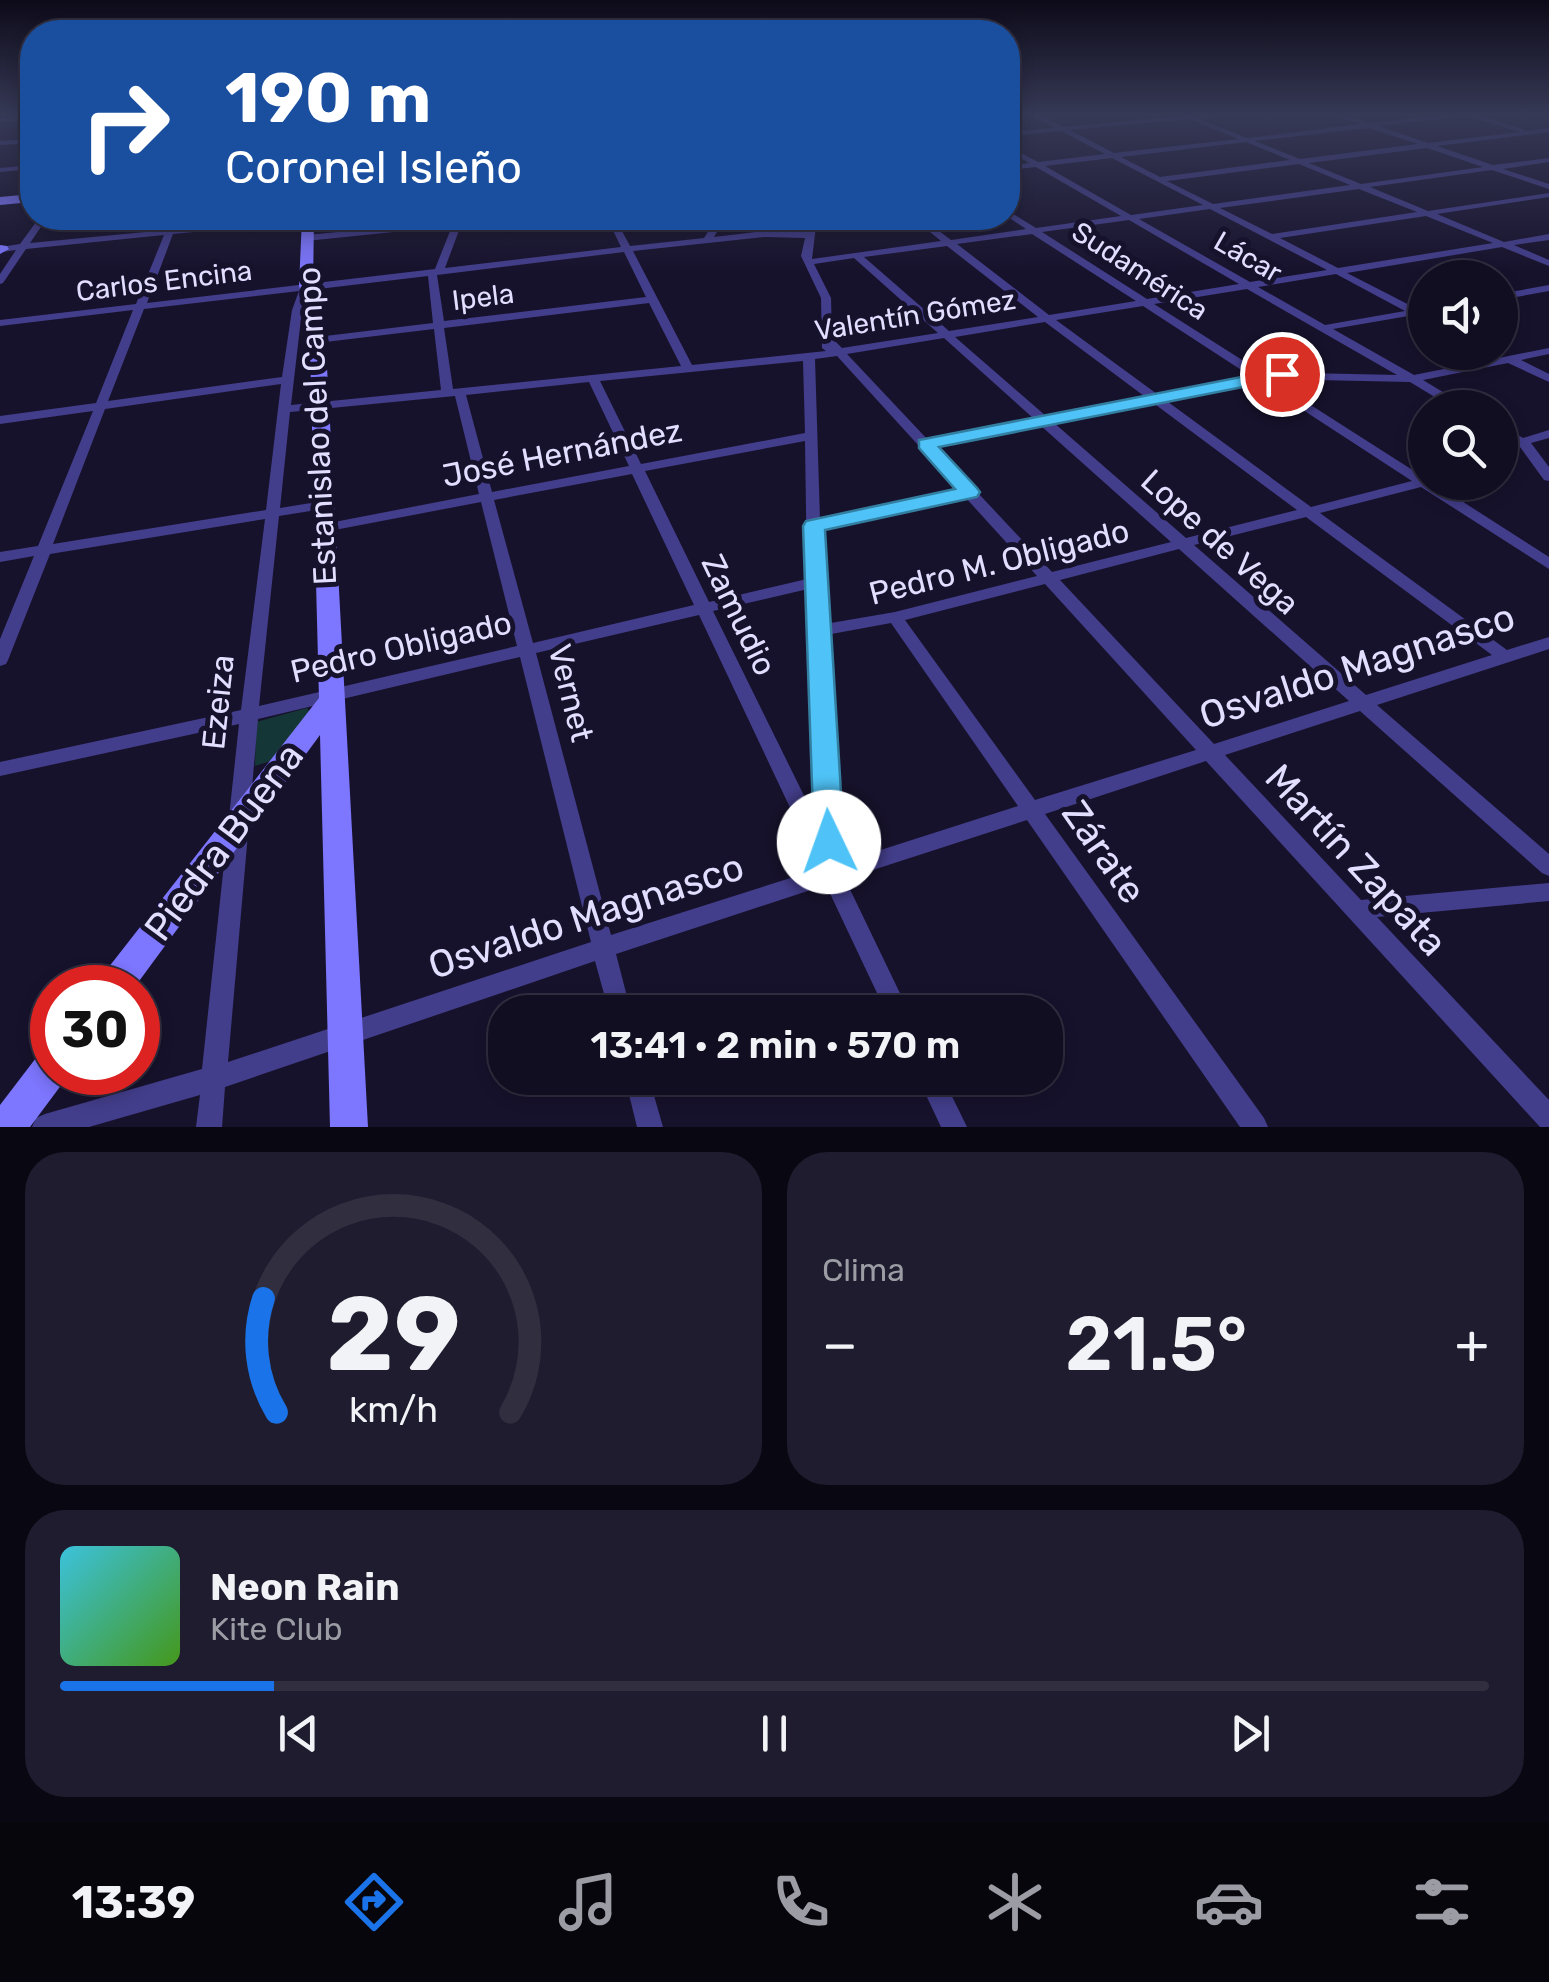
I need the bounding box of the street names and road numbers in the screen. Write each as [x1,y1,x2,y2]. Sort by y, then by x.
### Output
street label: Sudamérica [1066,215,1214,327]
street label: Lácar [1208,225,1288,290]
street label: Carlos Encina [74,254,254,308]
street label: Estanislao del Campo [290,266,344,586]
street label: Ipela [450,277,516,317]
street label: Valentín Gómez [812,283,1018,347]
street label: José Hernández [439,411,685,495]
street label: Lope de Vega [1133,461,1307,623]
street label: Pedro M. Obligado [865,511,1133,613]
street label: Zamudio [693,548,785,682]
street label: Osvaldo Magnasco [1194,593,1520,739]
street label: Pedro Obligado [287,603,515,691]
street label: Vernet [541,640,601,746]
street label: Ezeiza [194,653,242,751]
street label: Piedra Buena [135,734,313,950]
street label: Martín Zapata [1256,755,1456,965]
street label: Zárate [1052,792,1156,912]
street label: Osvaldo Magnasco [423,843,749,989]

